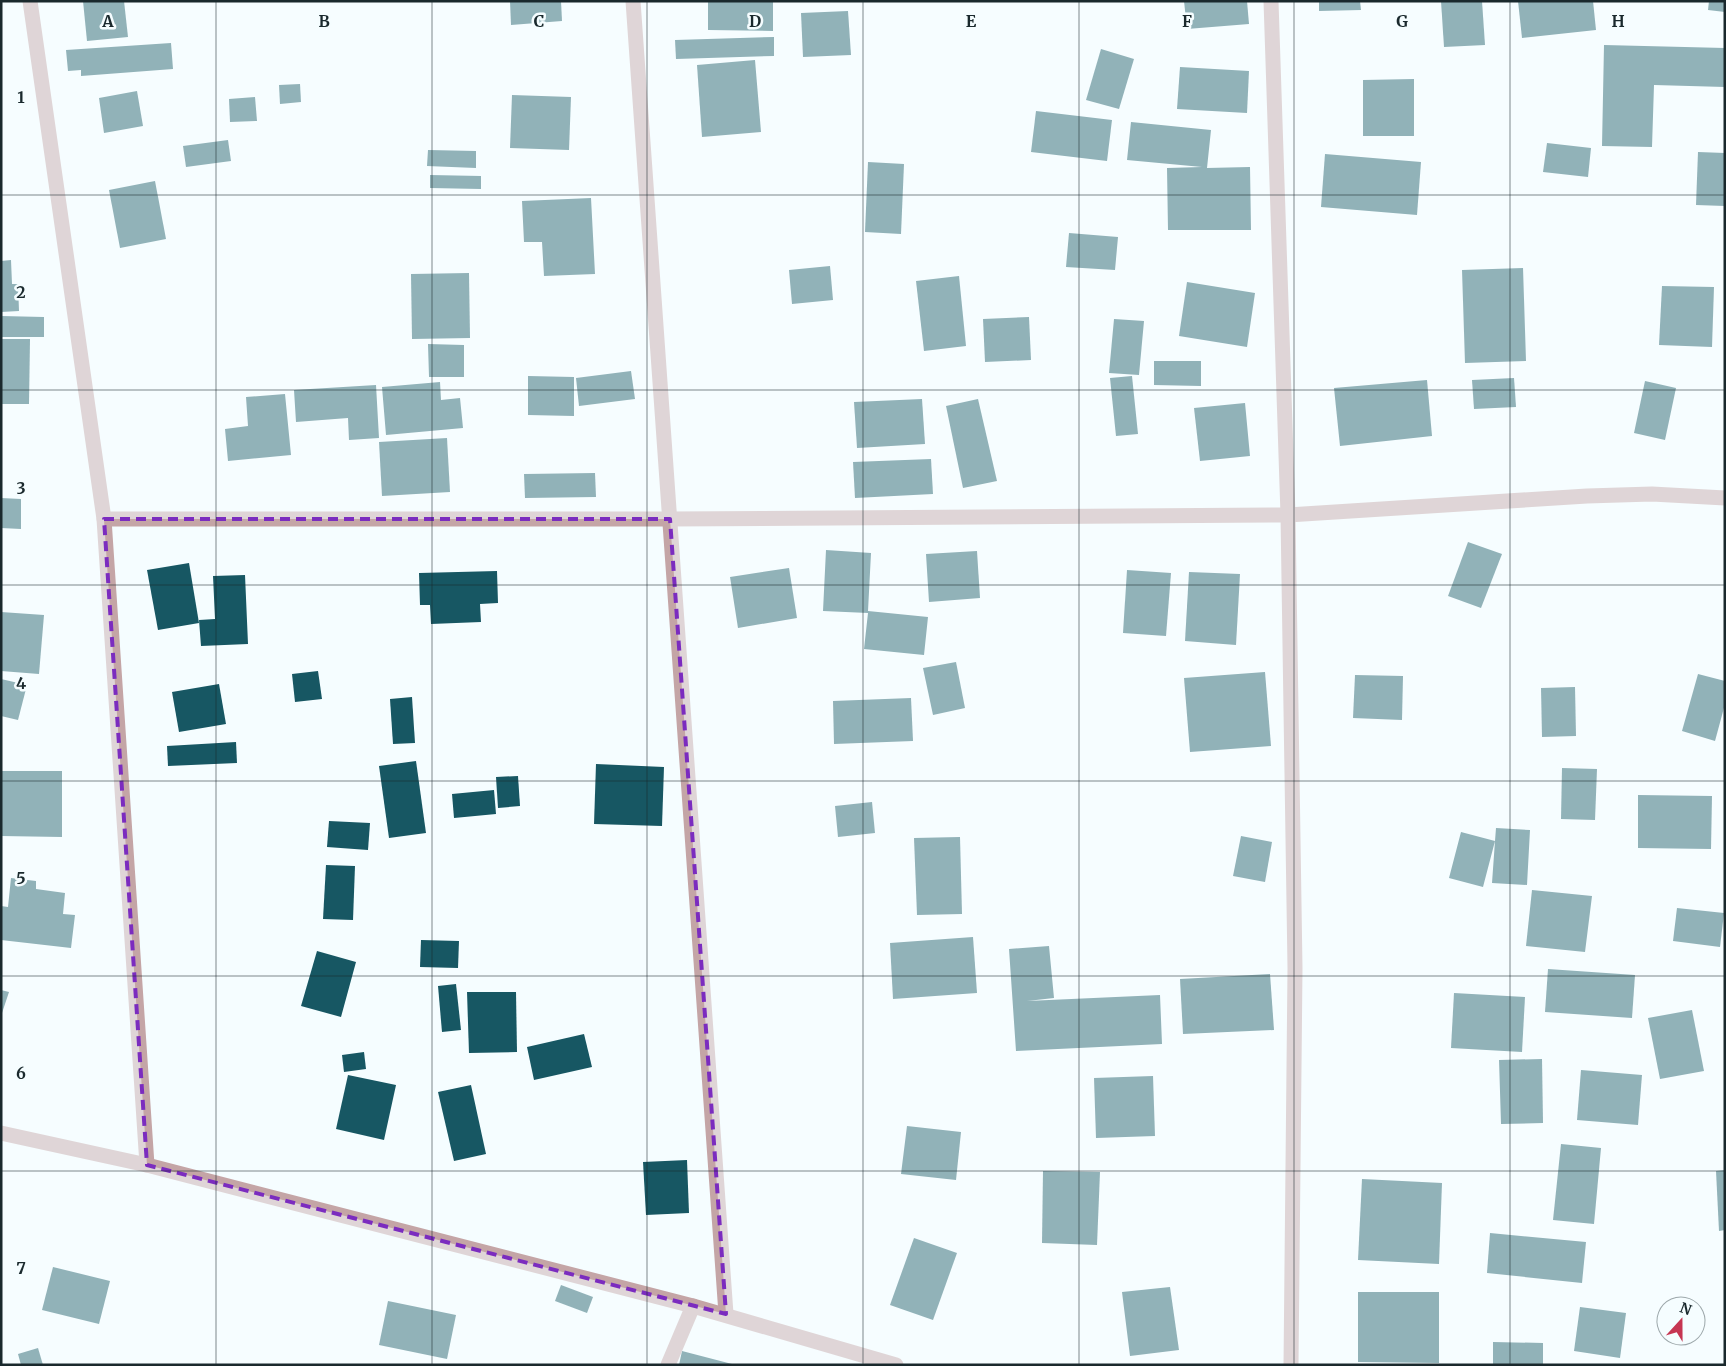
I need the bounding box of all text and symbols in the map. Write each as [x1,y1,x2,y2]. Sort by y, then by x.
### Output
text: A [101,11,114,31]
text: B [318,11,330,31]
text: C [534,11,544,31]
text: D [749,11,761,31]
text: E [966,11,977,31]
text: F [1182,11,1192,31]
text: G [1396,11,1408,31]
text: H [1611,11,1625,31]
text: 1 [17,87,25,107]
text: 2 [16,282,26,302]
text: 3 [16,478,26,498]
text: 4 [16,673,26,693]
text: 5 [16,868,26,888]
text: 6 [16,1063,26,1083]
text: 7 [16,1258,26,1278]
north arrow [1656,1296,1706,1346]
text: N [1677,1298,1694,1319]

